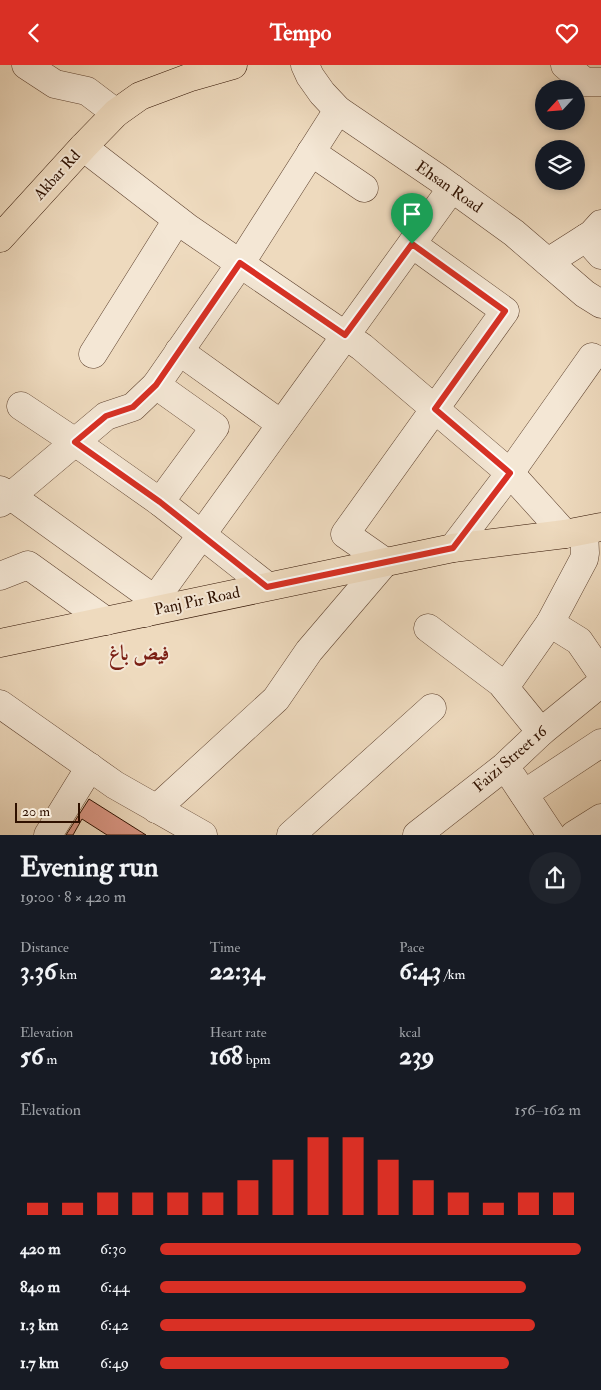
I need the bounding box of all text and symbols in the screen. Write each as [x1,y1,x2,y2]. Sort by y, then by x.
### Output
icon: back [20,19,48,47]
text: Tempo [270,19,331,47]
icon: heart [553,19,581,47]
north arrow [535,80,585,130]
map controls [535,80,585,190]
button: layers [535,140,585,190]
street label: Akbar Rd [29,146,85,205]
street label: Ehsan Road [412,157,486,217]
pin [391,193,433,244]
icon: arrive [398,200,426,228]
street label: Panj Pir Road [152,582,242,620]
district label: فیض باغ [109,640,169,670]
street label: Faizi Street 16 [469,721,552,797]
scale bar [15,800,80,823]
text: 20 m [22,803,50,820]
text: Evening run [20,850,158,885]
button: share [529,852,581,904]
text: 19:00 · 8 × 420 m [20,887,126,907]
text: Distance [20,939,69,956]
text: Time [210,939,240,956]
text: Pace [399,939,424,956]
text: 3.36 [20,956,57,987]
text: 22:34 [210,956,264,987]
text: 6:43 [399,956,441,987]
text: km [57,966,77,983]
text: /km [441,966,465,983]
text: Elevation [20,1024,73,1041]
text: Heart rate [210,1024,267,1041]
text: kcal [399,1024,421,1041]
text: 56 [20,1041,44,1072]
text: 168 [210,1041,243,1072]
text: 239 [399,1041,434,1072]
text: m [44,1051,57,1068]
text: bpm [243,1051,271,1068]
text: Elevation [20,1100,81,1120]
text: 156–162 m [515,1100,581,1120]
text: 420 m [20,1239,61,1259]
text: 6:30 [100,1239,126,1259]
text: 840 m [20,1277,60,1297]
text: 6:44 [100,1277,129,1297]
text: 1.3 km [20,1315,58,1335]
text: 6:42 [100,1315,129,1335]
text: 1.7 km [20,1353,59,1373]
text: 6:49 [100,1353,129,1373]

